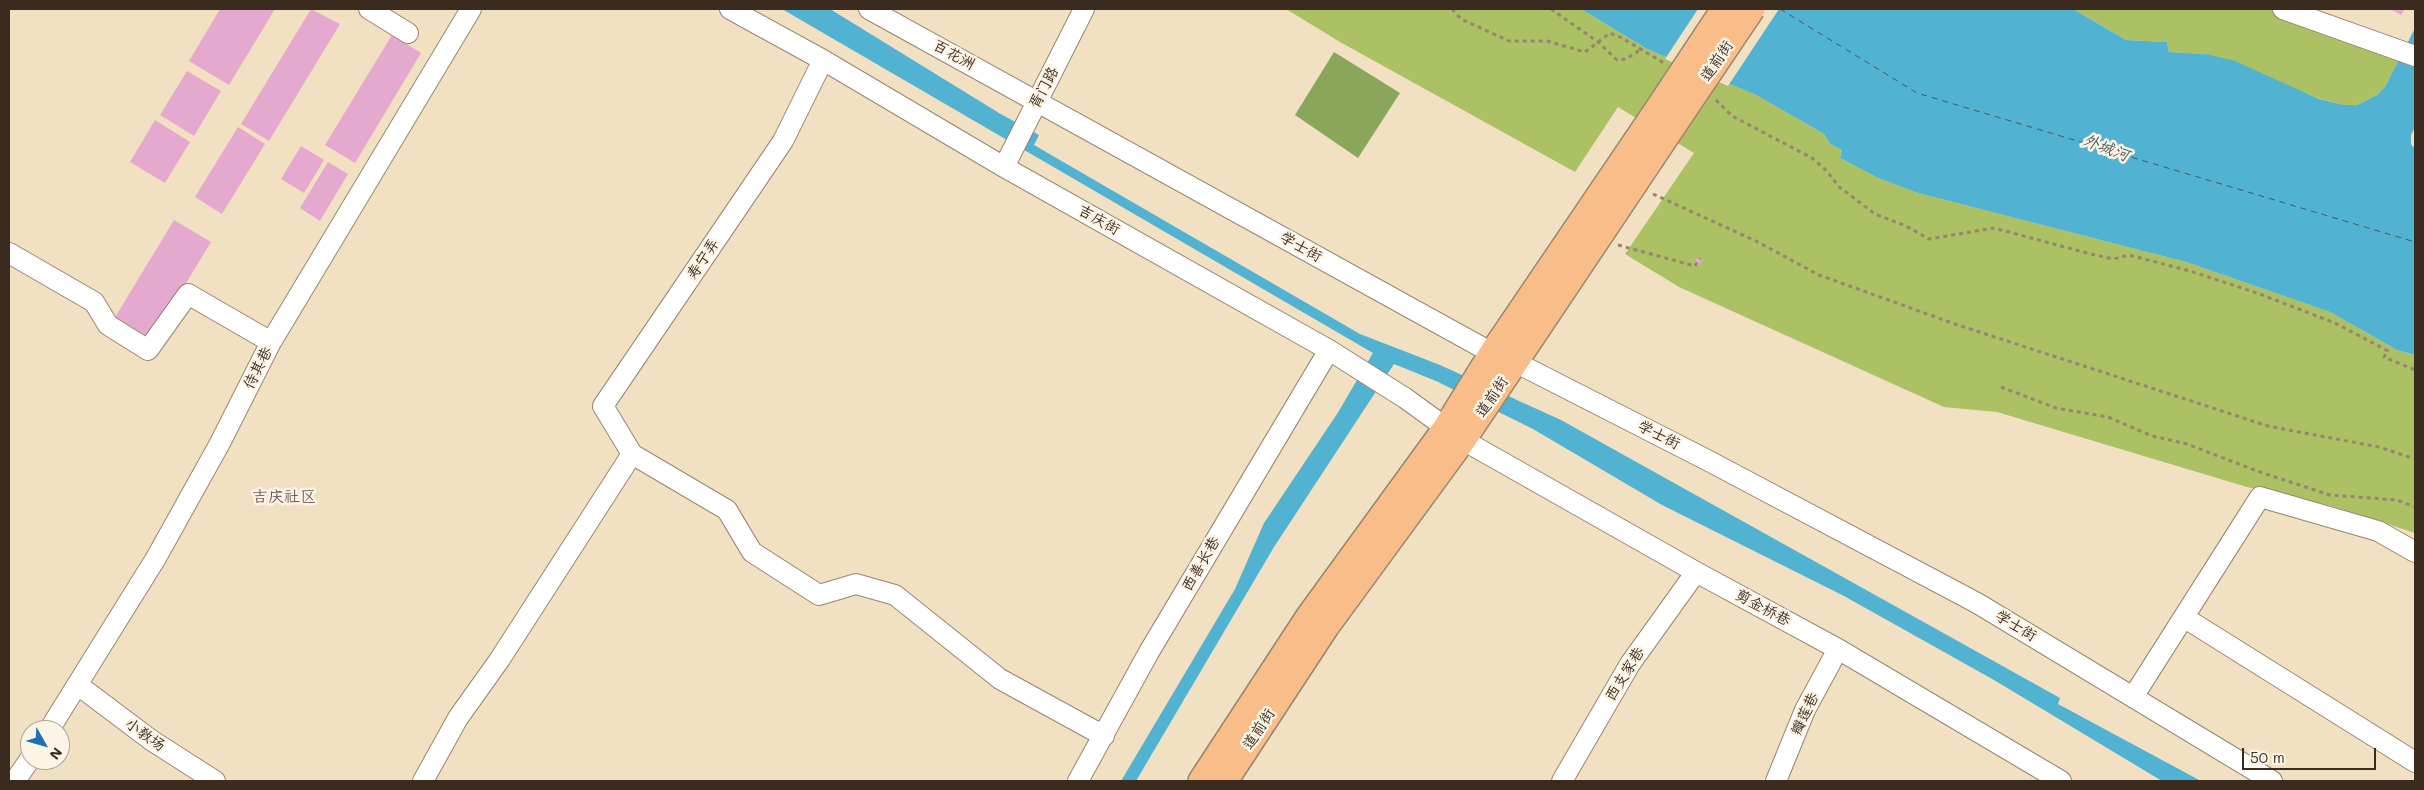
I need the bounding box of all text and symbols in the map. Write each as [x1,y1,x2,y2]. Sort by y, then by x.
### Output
street label: 百花洲 [930,36,978,74]
street label: 道前街 [1697,37,1737,85]
street label: 胥门路 [1025,64,1063,112]
water label: 外城河 [2080,130,2132,166]
street label: 吉庆街 [1075,201,1123,239]
street label: 学士街 [1277,228,1325,266]
street label: 寿宁弄 [683,235,723,283]
street label: 侍其巷 [240,344,276,392]
street label: 道前街 [1472,373,1512,421]
street label: 学士街 [1635,417,1683,453]
district label: 吉庆社区 [252,487,316,507]
street label: 西善长巷 [1178,534,1224,594]
street label: 剪金桥巷 [1732,586,1794,630]
street label: 学士街 [1992,607,2040,645]
street label: 西支家巷 [1601,644,1649,704]
street label: 瓣莲巷 [1787,690,1823,738]
street label: 道前街 [1239,705,1279,753]
street label: 小教场 [121,715,169,755]
north arrow [20,720,70,770]
scale bar [2244,738,2378,770]
text: N [46,744,67,764]
text: 50 m [2250,747,2285,767]

